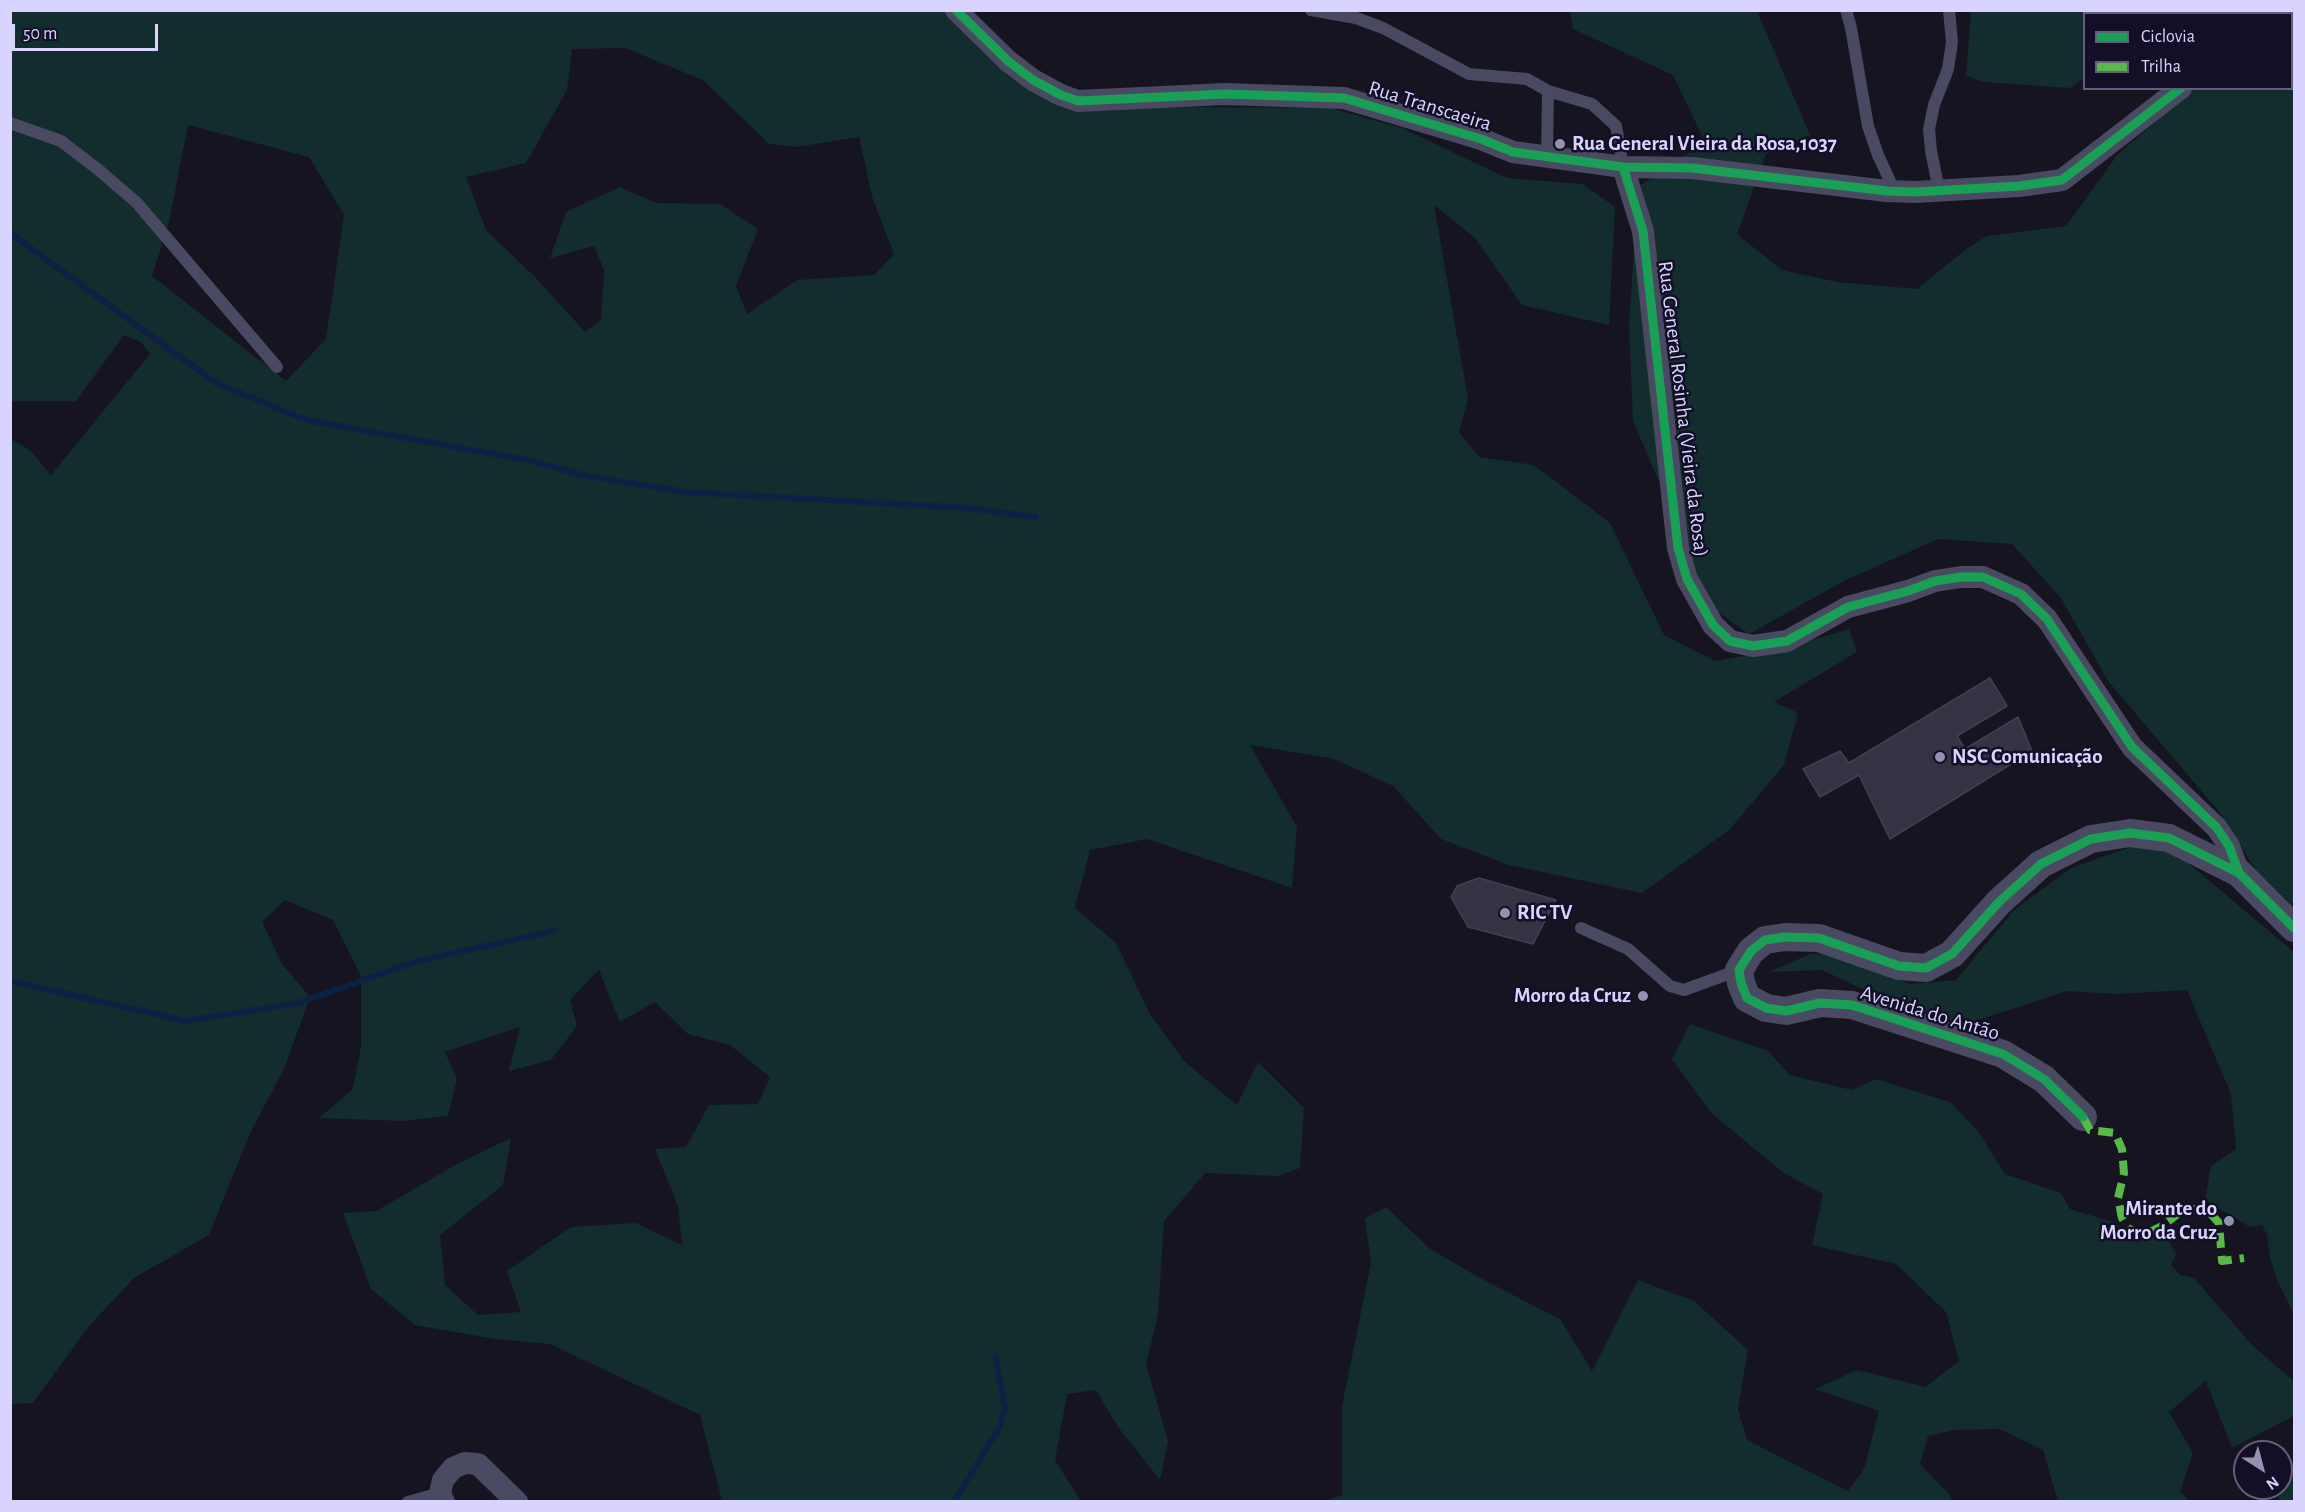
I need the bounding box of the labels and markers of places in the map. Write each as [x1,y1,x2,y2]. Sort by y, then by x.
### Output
place label: Rua General Vieira da Rosa,1037 [1572,131,1837,157]
marker: Rua General Vieira da Rosa,1037 [1553,137,1567,151]
place label: NSC Comunicação [1952,744,2103,770]
marker: NSC Comunicação [1933,750,1947,764]
place label: RIC TV [1517,900,1572,926]
marker: RIC TV [1498,906,1512,920]
place label: Morro da Cruz [1514,983,1631,1009]
marker: Morro da Cruz [1636,989,1650,1003]
place label: Mirante do Morro da Cruz [2100,1196,2217,1246]
marker: Mirante do Morro da Cruz [2222,1214,2236,1228]

